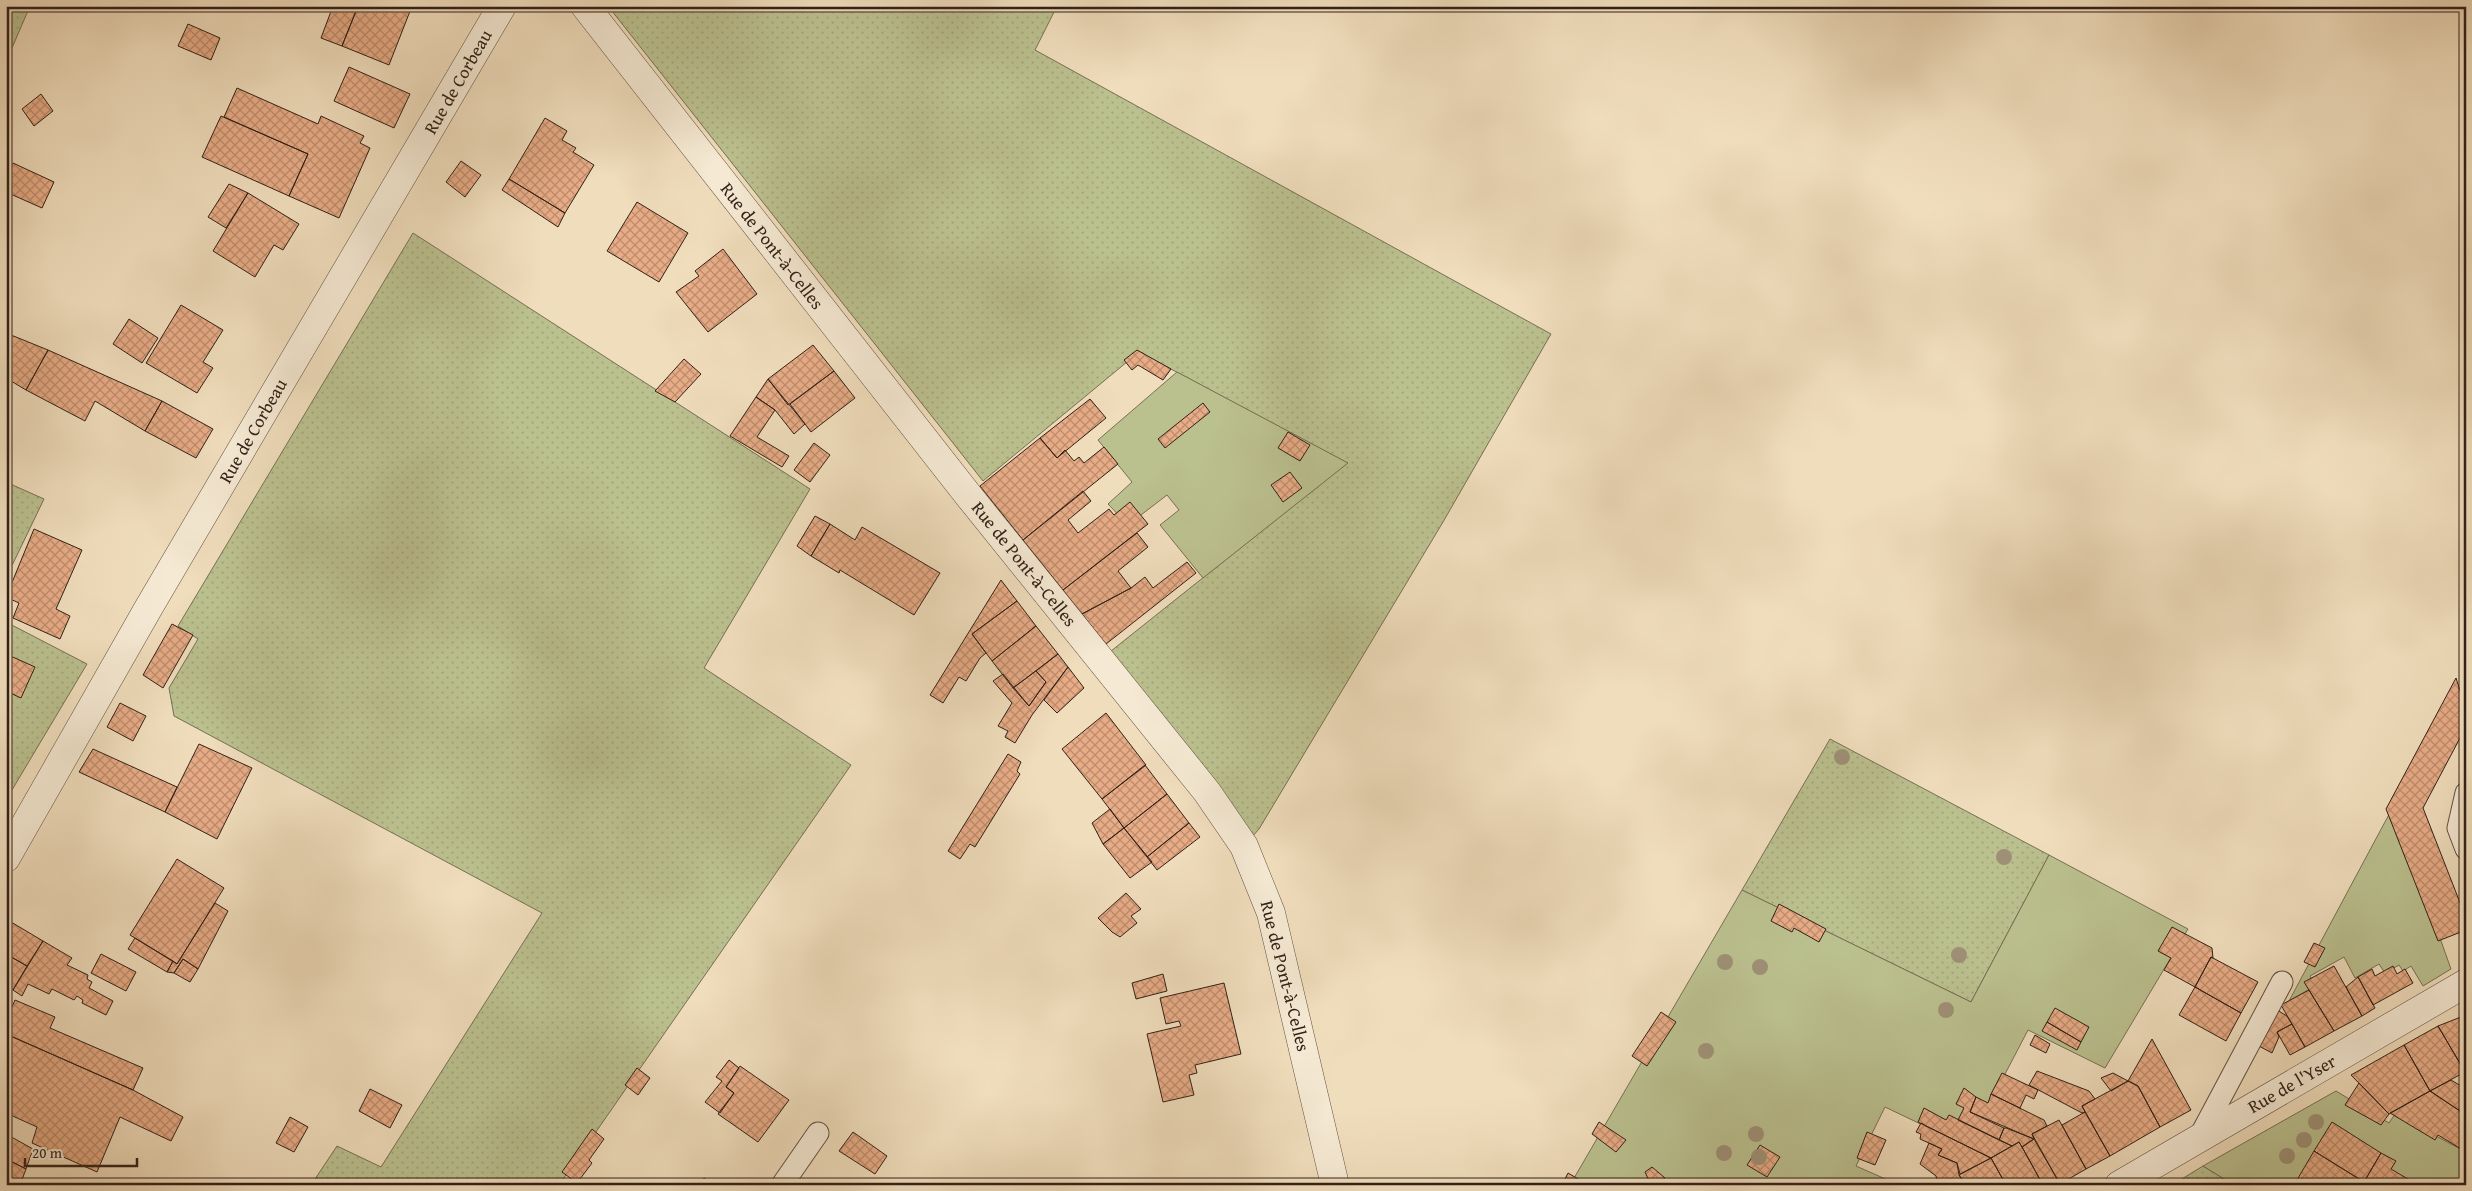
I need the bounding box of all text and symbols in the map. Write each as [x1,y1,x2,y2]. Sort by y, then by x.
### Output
street label: Rue de Corbeau [417,24,499,139]
street label: Rue de Pont-à-Celles [714,176,831,315]
street label: Rue de Corbeau [212,373,294,488]
street label: Rue de Pont-à-Celles [965,495,1084,632]
street label: Rue de Pont-à-Celles [1254,898,1317,1054]
street label: Rue de l'Yser [2243,1047,2341,1120]
scale bar [25,1136,138,1168]
text: 20 m [32,1142,63,1163]

